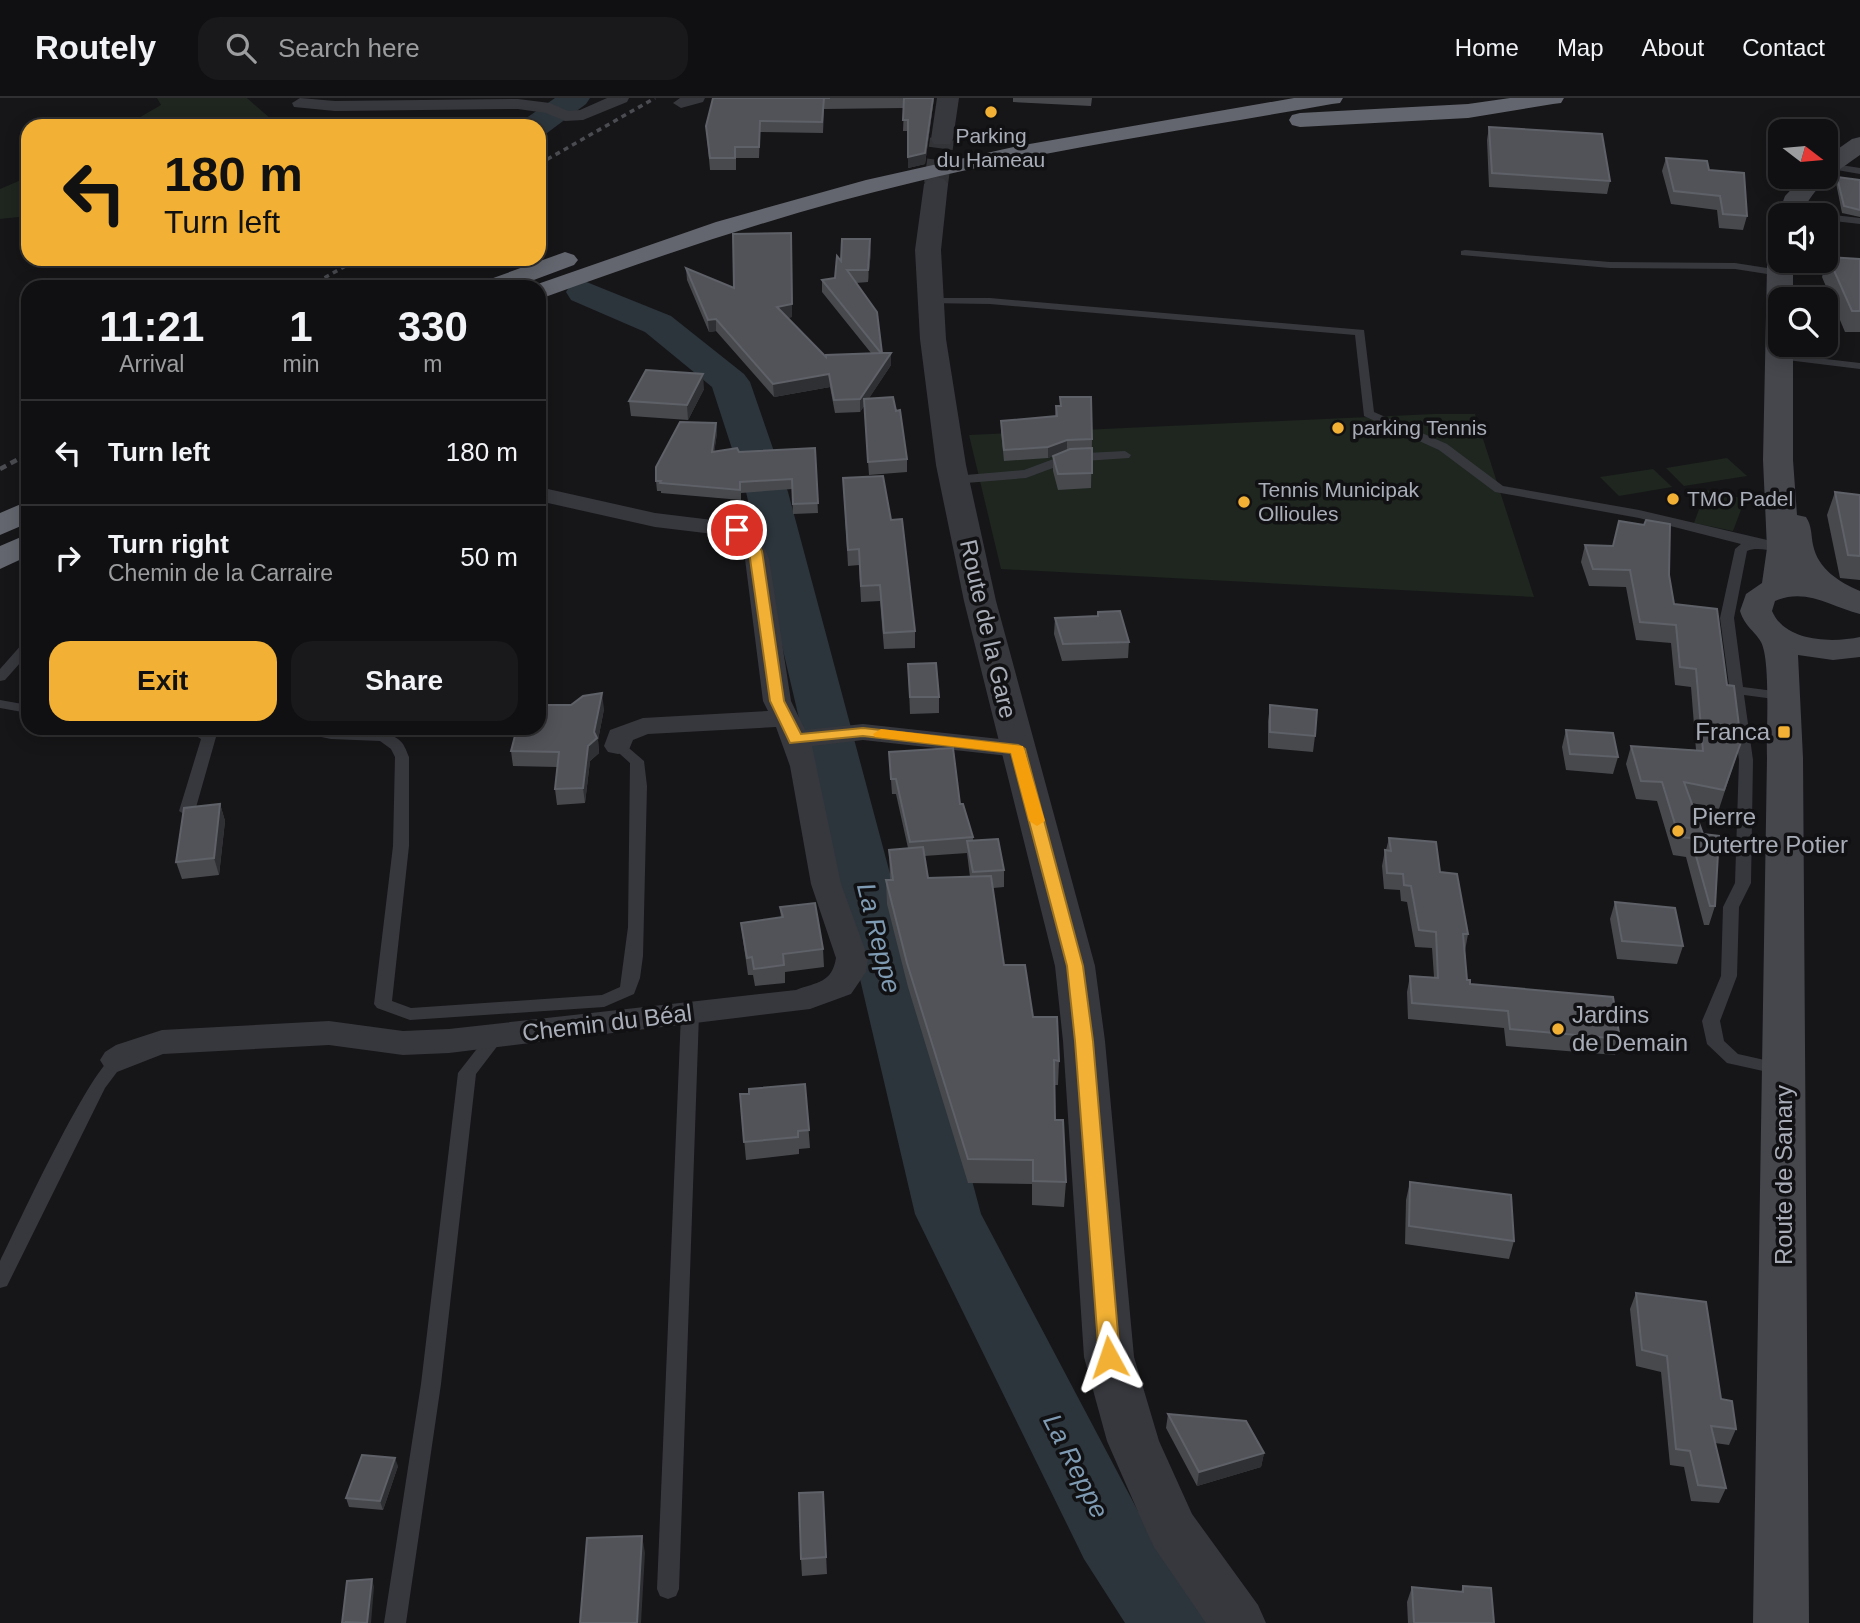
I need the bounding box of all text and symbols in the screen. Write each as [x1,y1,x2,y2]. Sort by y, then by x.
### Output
search box [198,17,688,80]
text: Routely [35,29,156,66]
icon: search [222,29,260,67]
text: Search here [278,33,420,63]
text: Home [1455,34,1519,61]
text: Map [1557,34,1604,61]
text: About [1642,34,1704,61]
text: Contact [1742,34,1825,61]
marker: Parking du Hameau [983,104,999,120]
north arrow [1768,119,1838,189]
map controls [1768,119,1838,357]
place label: Parking du Hameau [937,124,1045,171]
icon: left [49,147,140,238]
text: 180 m [164,147,303,201]
button: sound [1768,203,1838,273]
text: Turn left [164,204,280,240]
button: search [1768,287,1838,357]
text: 11:21 [99,303,204,350]
text: 1 [289,303,313,350]
text: 330 [398,303,468,350]
text: Arrival [119,351,184,377]
text: min [282,351,320,377]
text: m [423,351,442,377]
place label: parking Tennis [1352,416,1487,439]
marker: parking Tennis [1330,420,1346,436]
icon: left [49,434,87,472]
text: Turn left [108,437,210,467]
text: 180 m [446,437,518,467]
place label: Tennis Municipak Ollioules [1258,478,1420,525]
place label: TMO Padel [1687,487,1793,510]
marker: TMO Padel [1665,491,1681,507]
marker: Tennis Municipak Ollioules [1236,494,1252,510]
pin [707,500,767,560]
icon: arrive [718,511,756,549]
text: Turn right [108,529,229,559]
street label: Route de la Gare [955,537,1022,721]
icon: right [49,539,87,577]
text: 50 m [460,542,518,572]
text: Chemin de la Carraire [108,560,333,586]
button: Exit [49,641,277,721]
button: Share [291,641,518,721]
place label: Franca [1695,718,1771,745]
marker: Franca [1776,724,1792,740]
place label: Pierre Dutertre Potier [1692,803,1848,858]
marker: Pierre Dutertre Potier [1670,823,1686,839]
water label: La Reppe [851,880,907,996]
street label: Chemin du Béal [521,999,693,1046]
place label: Jardins de Demain [1572,1001,1688,1056]
marker: Jardins de Demain [1550,1021,1566,1037]
street label: Route de Sanary [1770,1085,1797,1265]
position arrow [1072,1320,1146,1394]
water label: La Reppe [1037,1409,1115,1523]

